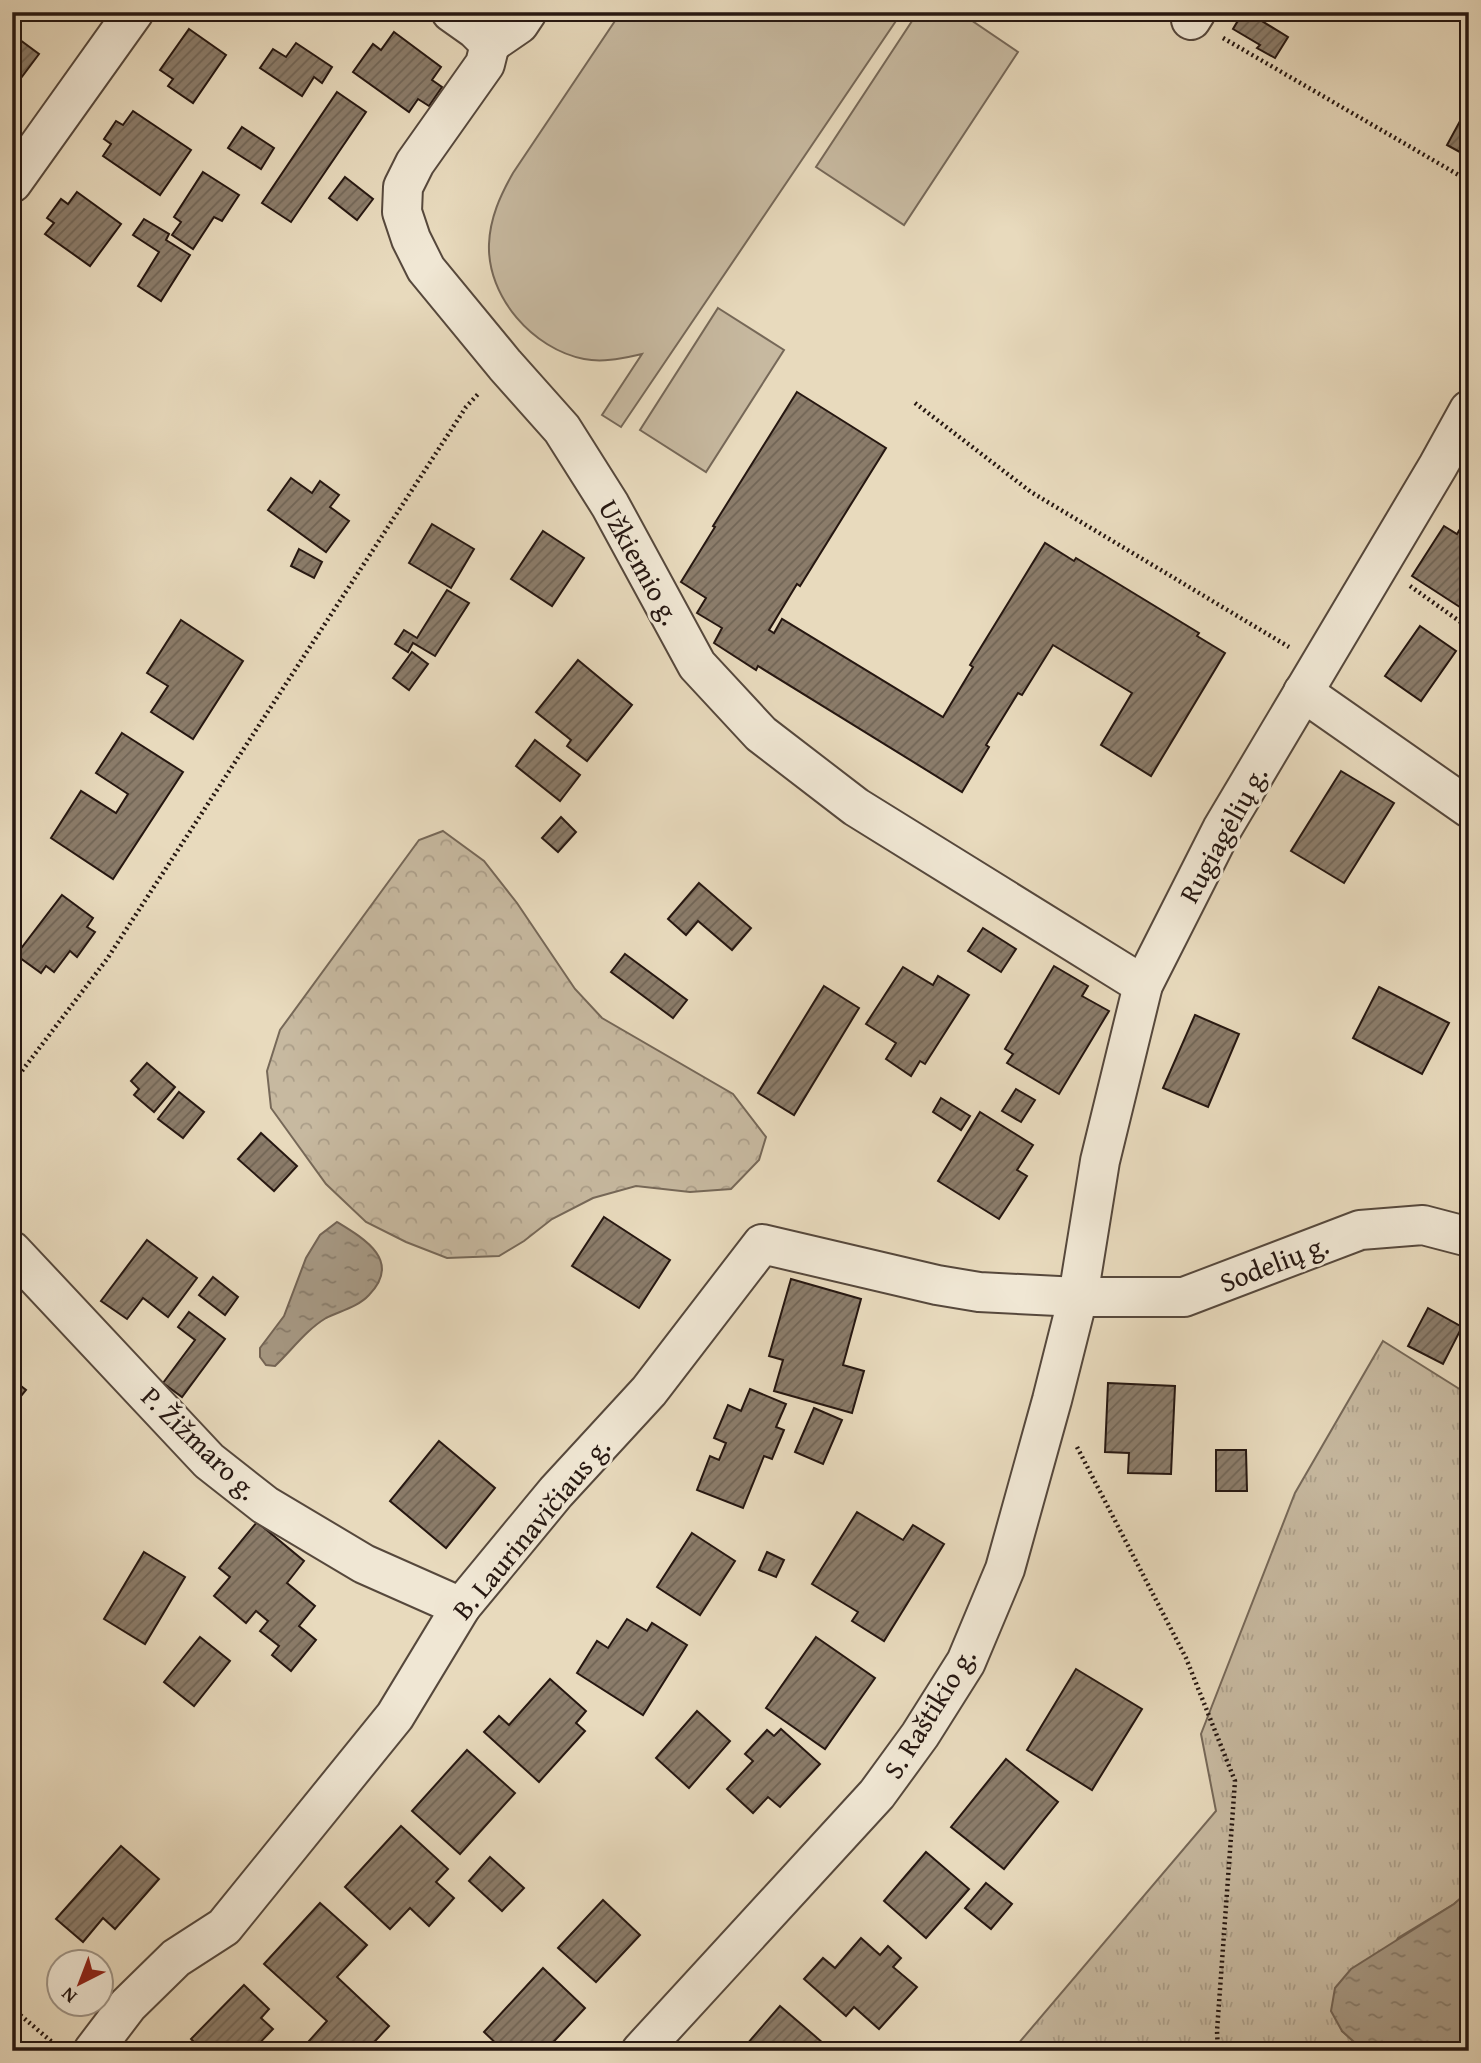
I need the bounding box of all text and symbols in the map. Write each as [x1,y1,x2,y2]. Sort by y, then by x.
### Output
street label: Užkiemio g. [589,492,692,632]
street label: Rugiagėlių g. [1168,758,1277,910]
street label: Sodelių g. [1213,1223,1334,1302]
street label: P. Žižmaro g. [133,1376,268,1509]
street label: B. Laurinavičiaus g. [442,1427,619,1628]
street label: S. Raštikio g. [872,1639,985,1786]
north arrow [46,1948,116,2018]
text: N [54,1981,83,2010]

